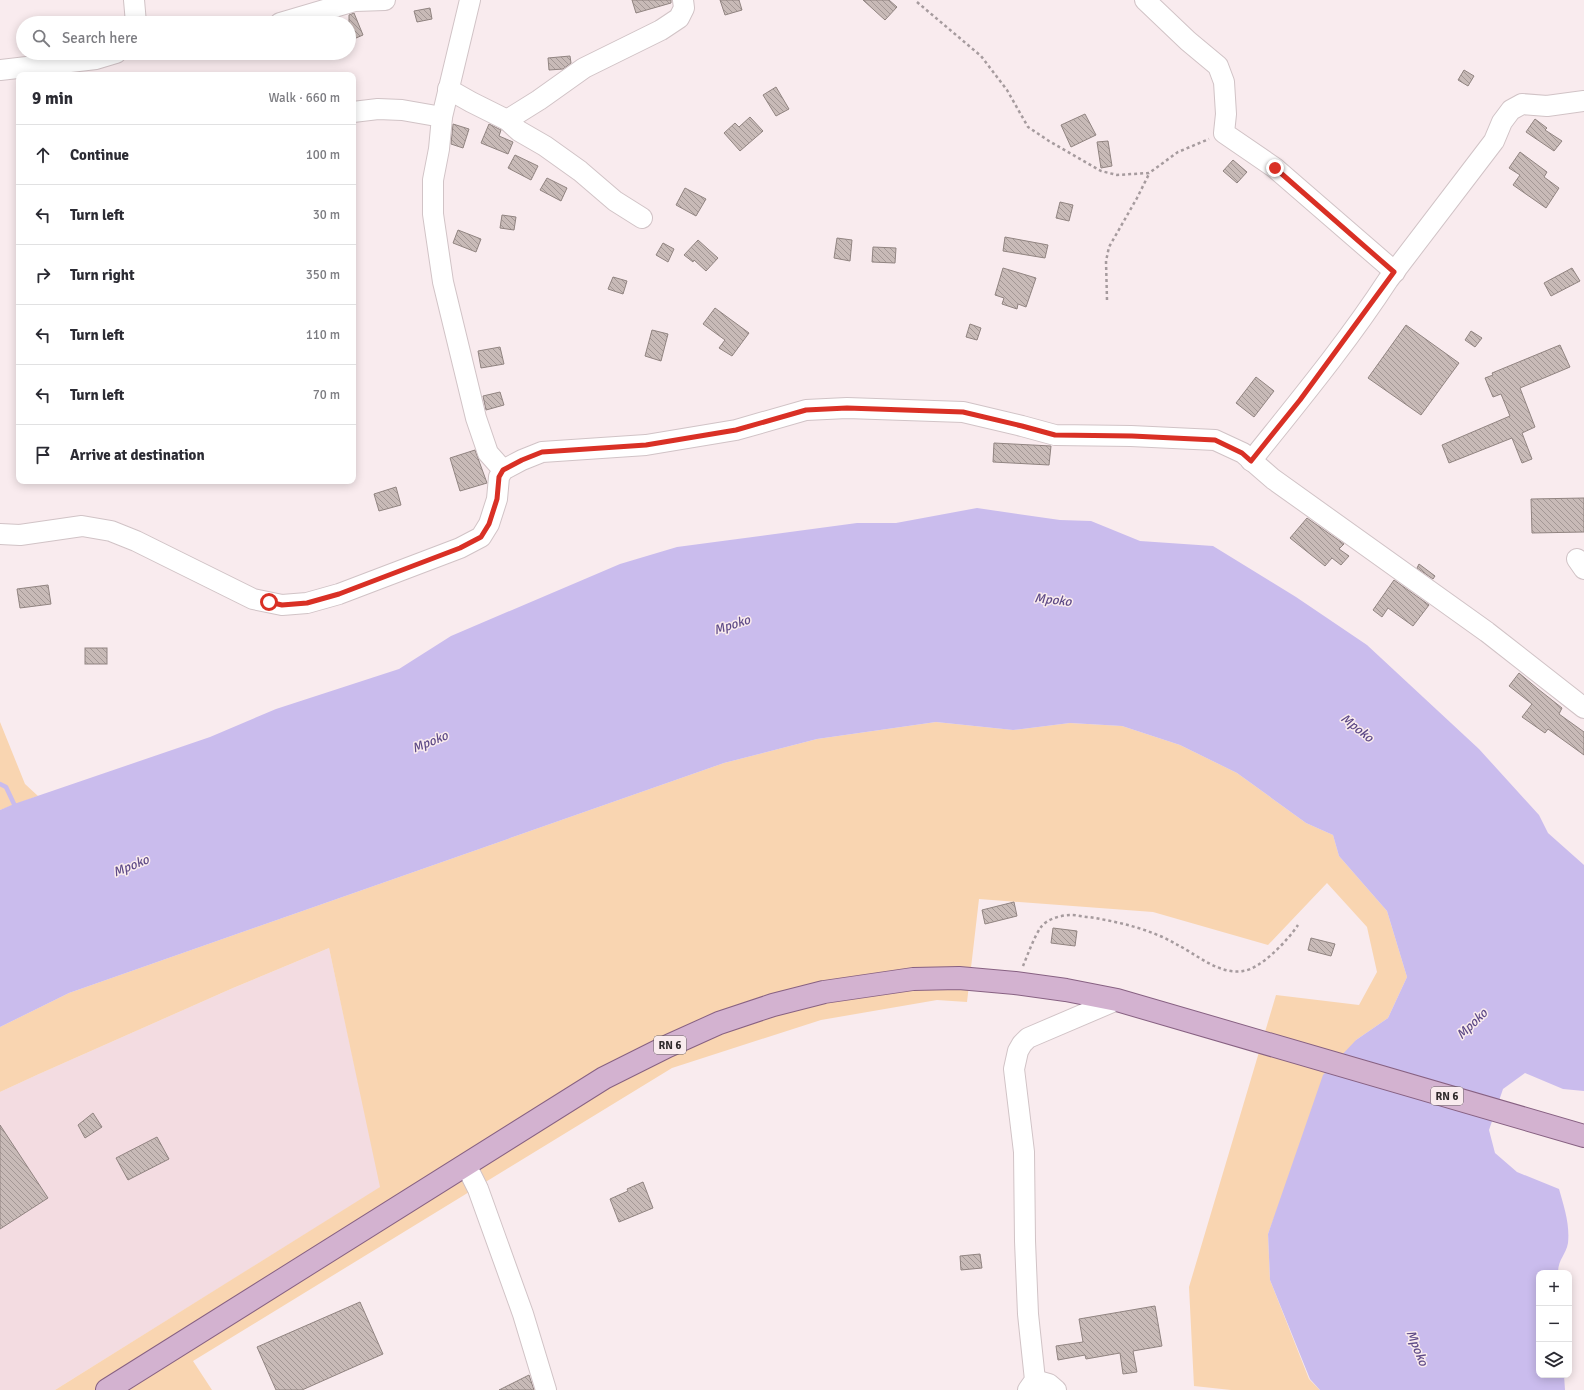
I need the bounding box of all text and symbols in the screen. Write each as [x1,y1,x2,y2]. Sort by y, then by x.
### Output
search box [16,16,356,60]
icon: search [30,27,52,49]
text: Search here [62,29,138,47]
text: 9 min [32,88,73,109]
text: Walk · 660 m [269,90,340,106]
icon: ahead [32,144,54,166]
text: Continue [70,146,129,164]
text: 100 m [306,147,340,163]
route end [1266,159,1284,177]
icon: left [32,204,54,226]
text: Turn left [70,206,124,224]
text: 30 m [313,207,340,223]
icon: right [32,264,54,286]
text: Turn right [70,266,135,284]
text: 350 m [306,267,340,283]
icon: left [32,324,54,346]
text: Turn left [70,326,124,344]
text: 110 m [306,327,340,343]
icon: left [32,384,54,406]
text: Turn left [70,386,124,404]
text: 70 m [313,387,340,403]
icon: arrive [32,444,54,466]
text: Arrive at destination [70,446,205,464]
water label: Mpoko [1034,590,1074,610]
route start [260,593,278,611]
water label: Mpoko [712,611,753,638]
water label: Mpoko [1337,710,1378,747]
water label: Mpoko [410,727,451,756]
water label: Mpoko [111,851,152,880]
water label: Mpoko [1453,1004,1492,1043]
road number: RN 6 [654,1036,686,1054]
road number: RN 6 [1431,1087,1463,1105]
map controls [1536,1270,1572,1378]
button: + [1536,1270,1572,1306]
button: − [1536,1306,1572,1342]
water label: Mpoko [1403,1328,1432,1369]
button: layers [1536,1342,1572,1378]

